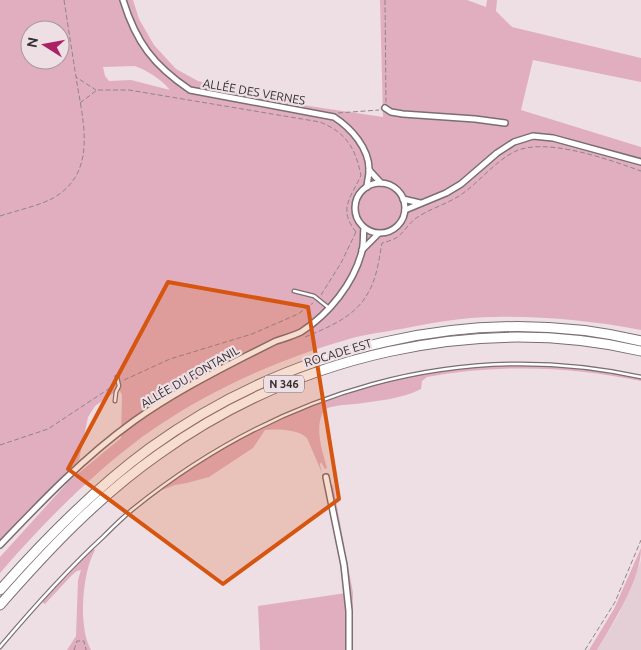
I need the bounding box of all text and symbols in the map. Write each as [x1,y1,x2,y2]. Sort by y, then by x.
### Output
north arrow [20,20,70,70]
text: N [23,36,41,49]
street label: ALLÉE DES VERNES [202,76,306,107]
street label: ROCADE EST [303,336,373,369]
street label: ALLÉE DU FONTANIL [138,343,241,410]
road number: N 346 [264,376,304,392]

